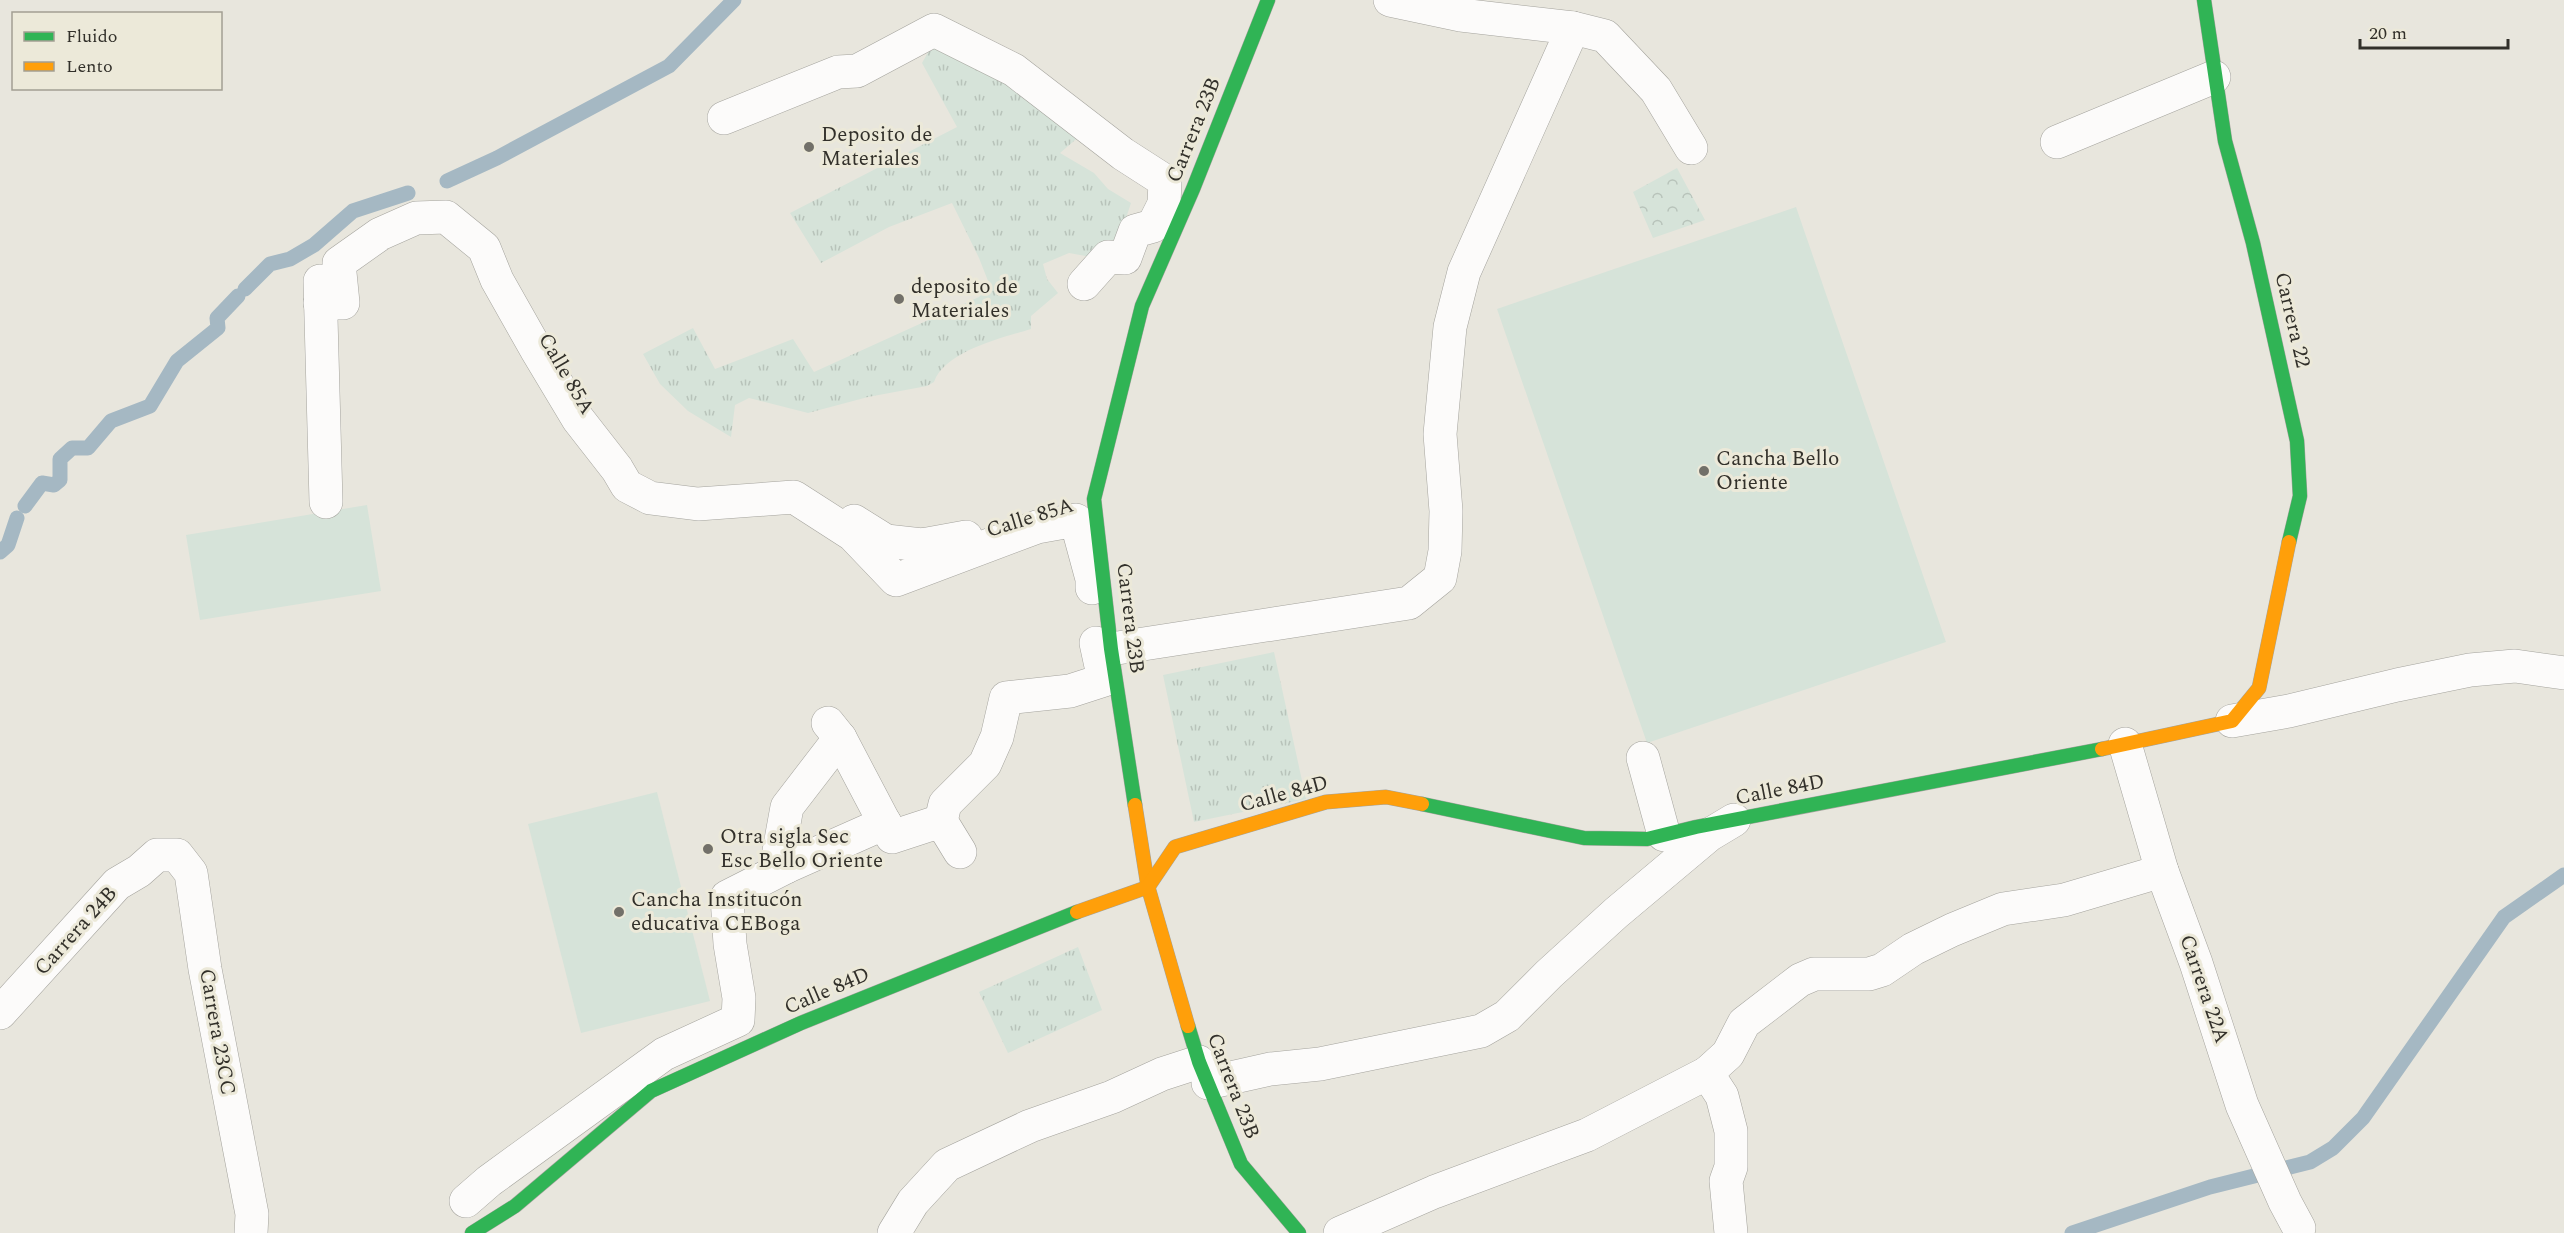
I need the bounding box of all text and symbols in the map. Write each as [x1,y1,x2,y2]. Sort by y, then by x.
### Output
legend [12,12,222,90]
scale bar [2360,12,2508,50]
text: 20 m [2369,20,2407,47]
text: Fluido [66,23,118,50]
text: Lento [66,53,113,80]
street label: Carrera 23B [1158,72,1230,188]
place label: Deposito de Materiales [821,119,932,175]
marker: Deposito de Materiales [802,140,816,154]
street label: Carrera 22 [2265,269,2319,371]
place label: deposito de Materiales [911,271,1018,327]
marker: deposito de Materiales [892,292,906,306]
street label: Calle 85A [530,327,602,421]
place label: Cancha Bello Oriente [1716,443,1839,499]
marker: Cancha Bello Oriente [1697,464,1711,478]
street label: Calle 85A [982,489,1078,546]
street label: Carrera 23B [1107,561,1153,675]
street label: Calle 84D [1733,766,1827,814]
street label: Calle 84D [1236,767,1332,821]
place label: Otra sigla Sec Esc Bello Oriente [720,821,883,877]
marker: Otra sigla Sec Esc Bello Oriente [701,842,715,856]
street label: Carrera 24B [27,879,125,983]
place label: Cancha Institucón educativa CEBoga [631,884,803,940]
marker: Cancha Institucón educativa CEBoga [612,905,626,919]
street label: Carrera 22A [2170,930,2238,1048]
street label: Calle 84D [779,959,875,1023]
street label: Carrera 23CC [190,966,244,1098]
street label: Carrera 23B [1198,1028,1268,1144]

